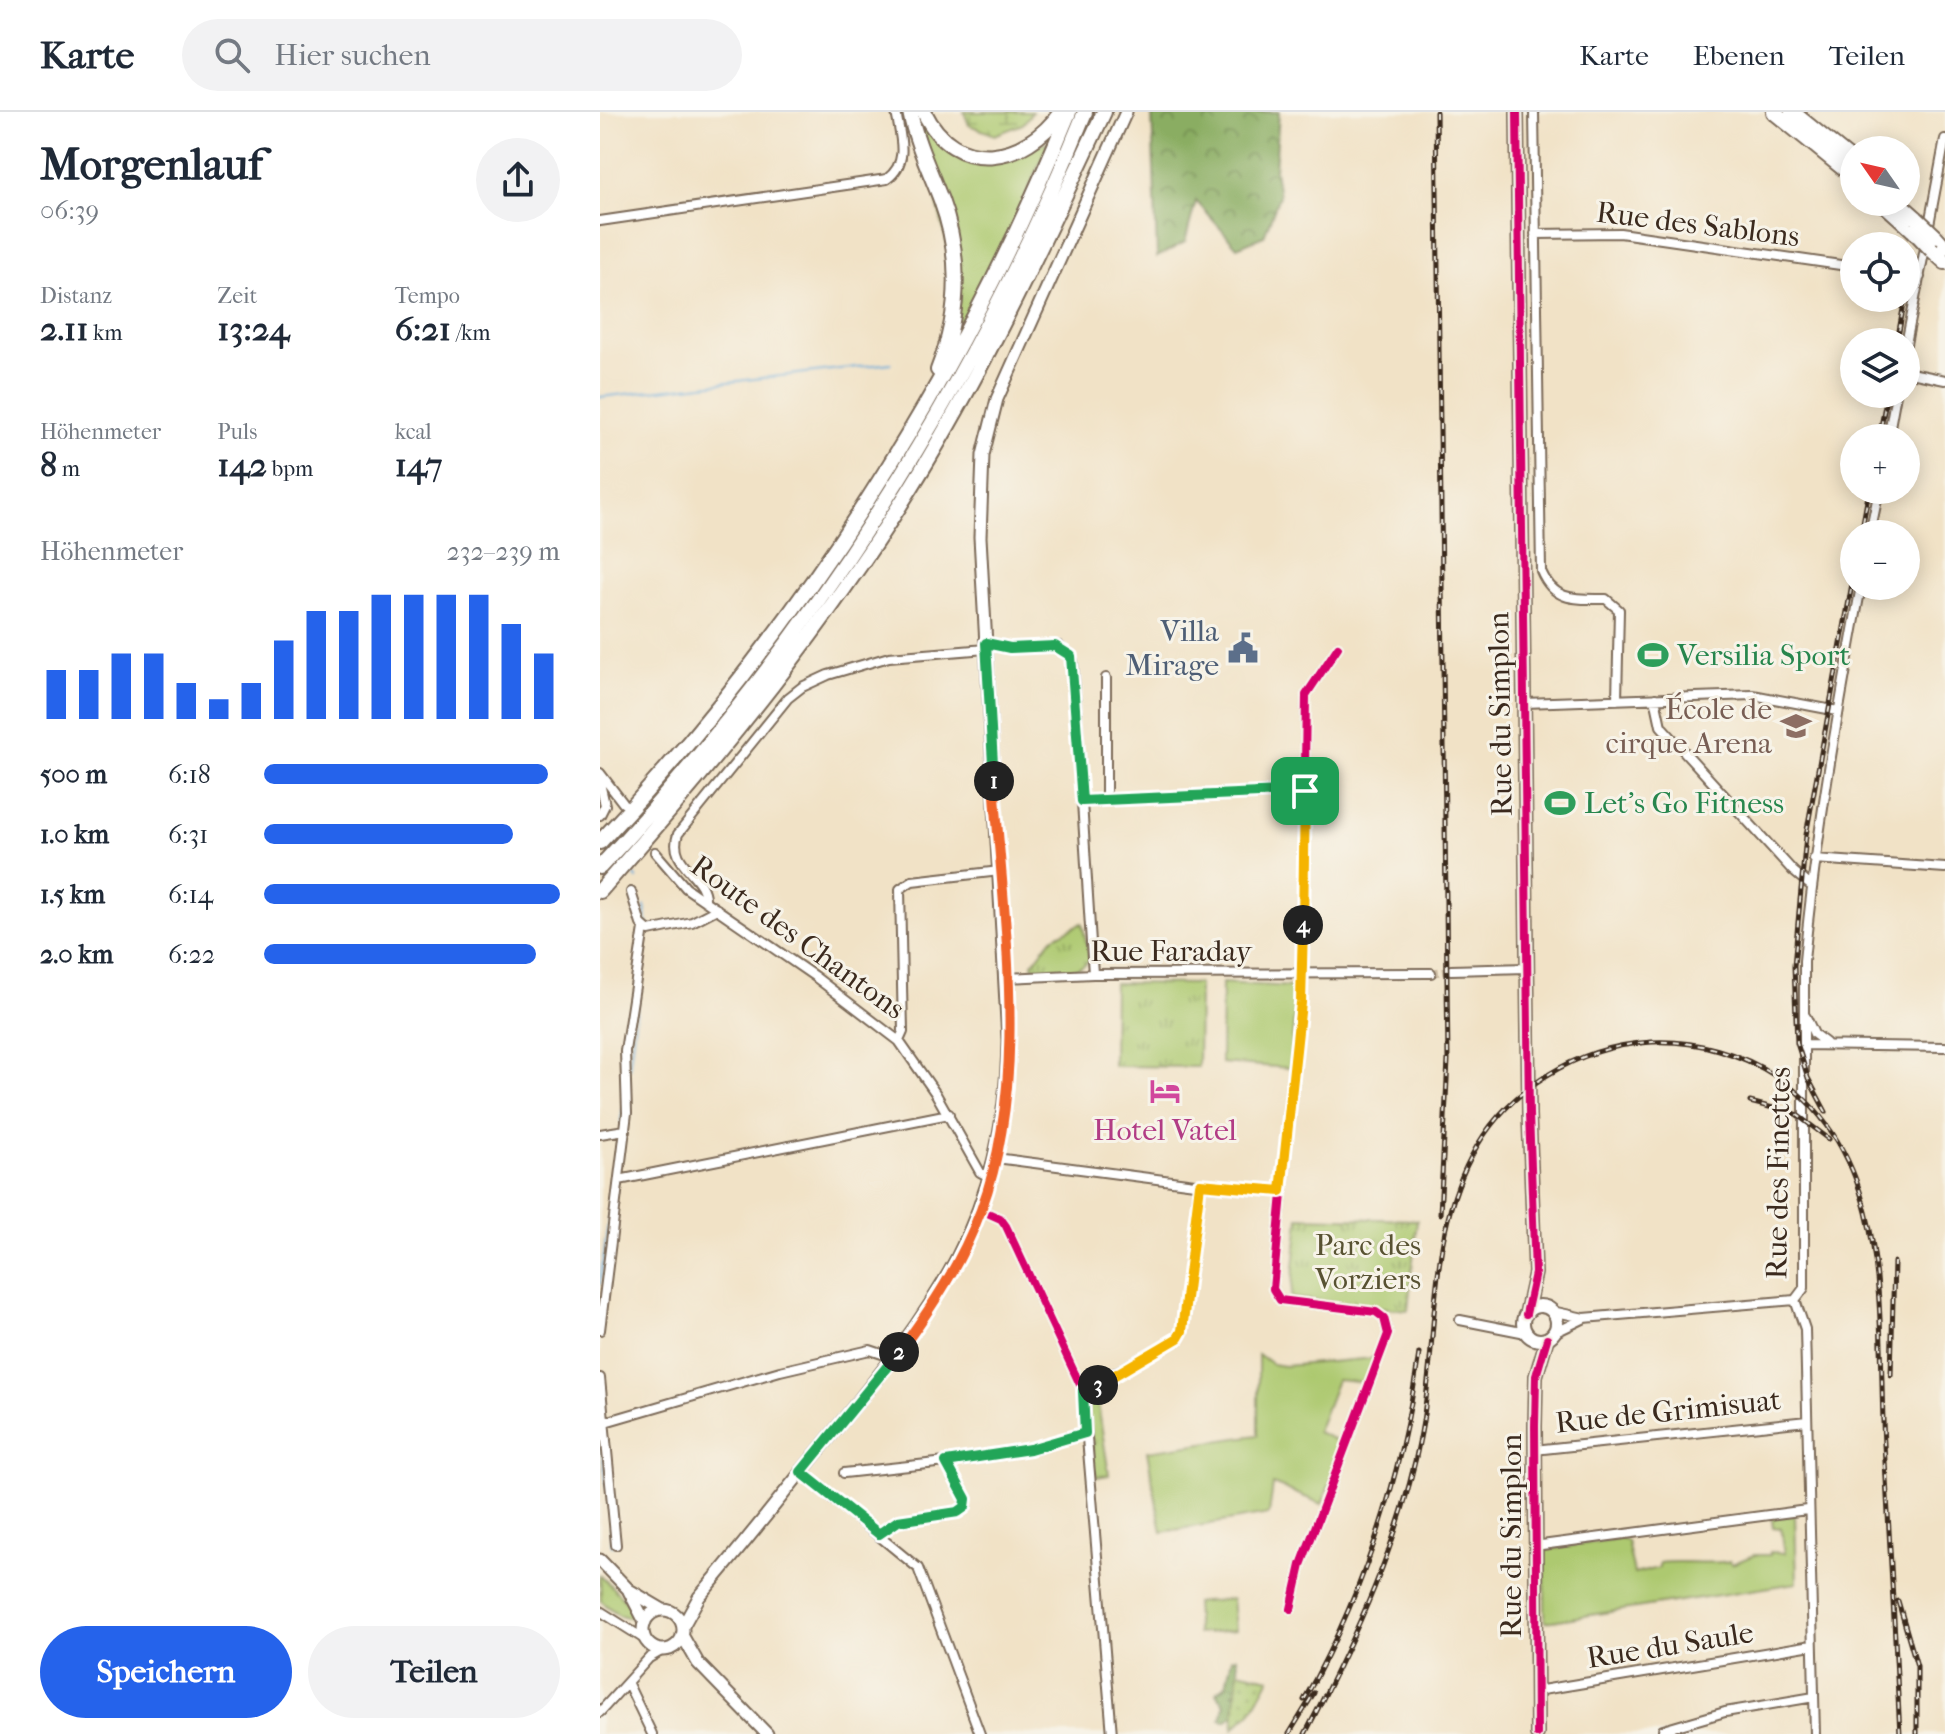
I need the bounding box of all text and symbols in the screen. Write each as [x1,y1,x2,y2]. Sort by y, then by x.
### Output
search box [182,19,742,91]
text: Karte [40,33,134,78]
icon: search [210,33,254,77]
text: Hier suchen [274,38,431,73]
text: Karte [1579,39,1649,72]
text: Ebenen [1693,39,1785,72]
text: Teilen [1829,39,1905,72]
north arrow [1840,136,1920,216]
map controls [1840,136,1920,600]
button: share [476,138,560,222]
text: Morgenlauf [40,139,263,190]
text: 06:39 [40,195,99,226]
street label: Rue des Sablons [1594,195,1802,254]
button: locate [1840,232,1920,312]
text: Distanz [40,283,112,309]
text: Zeit [217,283,257,309]
text: Tempo [395,283,460,309]
text: 2.11 [40,309,88,349]
text: 13:24 [217,309,289,349]
text: 6:21 [395,309,451,349]
text: km [88,320,123,346]
text: /km [451,320,491,346]
button: layers [1840,328,1920,408]
text: Höhenmeter [40,419,161,445]
text: Puls [217,419,257,445]
text: kcal [395,419,432,445]
button: + [1840,424,1920,504]
text: 8 [40,445,57,485]
text: 142 [217,445,267,485]
text: 147 [395,445,442,485]
text: m [57,456,80,482]
text: bpm [267,456,313,482]
button: − [1840,520,1920,600]
text: Höhenmeter [40,536,183,567]
text: 232–239 m [446,536,560,567]
street label: Rue du Simplon [1481,611,1520,817]
place label: Villa Mirage [1125,614,1220,683]
public building icon: Villa Mirage [1226,631,1260,665]
sports icon: Versilia Sport [1636,638,1670,672]
place label: Versilia Sport [1676,638,1851,673]
place label: École de cirque Arena [1605,692,1773,761]
school or university icon: École de cirque Arena [1779,709,1813,743]
pin [1271,757,1339,825]
text: 500 m [40,759,107,790]
text: 6:18 [168,759,211,790]
pin: 1 [974,761,1014,801]
text: 1 [990,768,998,794]
icon: arrive [1283,769,1327,813]
sports icon: Let's Go Fitness [1543,786,1577,820]
place label: Let's Go Fitness [1584,786,1784,821]
text: 1.0 km [40,819,109,850]
text: 6:31 [168,819,208,850]
street label: Route des Chantons [684,848,912,1027]
text: 1.5 km [40,879,105,910]
text: 6:14 [168,879,213,910]
pin: 4 [1283,905,1323,945]
text: 4 [1297,912,1310,938]
street label: Rue Faraday [1090,934,1253,969]
text: 2.0 km [40,939,113,970]
text: 6:22 [168,939,215,970]
street label: Rue des Finettes [1759,1066,1798,1280]
hotel icon: Hotel Vatel [1148,1074,1182,1108]
place label: Hotel Vatel [1093,1113,1237,1148]
park label: Parc des Vorziers [1314,1228,1421,1297]
pin: 2 [879,1332,919,1372]
text: 2 [893,1339,905,1365]
pin: 3 [1078,1365,1118,1405]
text: 3 [1093,1372,1103,1398]
street label: Rue de Grimisuat [1554,1382,1783,1441]
street label: Rue du Simplon [1494,1433,1529,1638]
street label: Rue du Saule [1584,1615,1756,1676]
button: Speichern [40,1626,292,1718]
button: Teilen [308,1626,560,1718]

